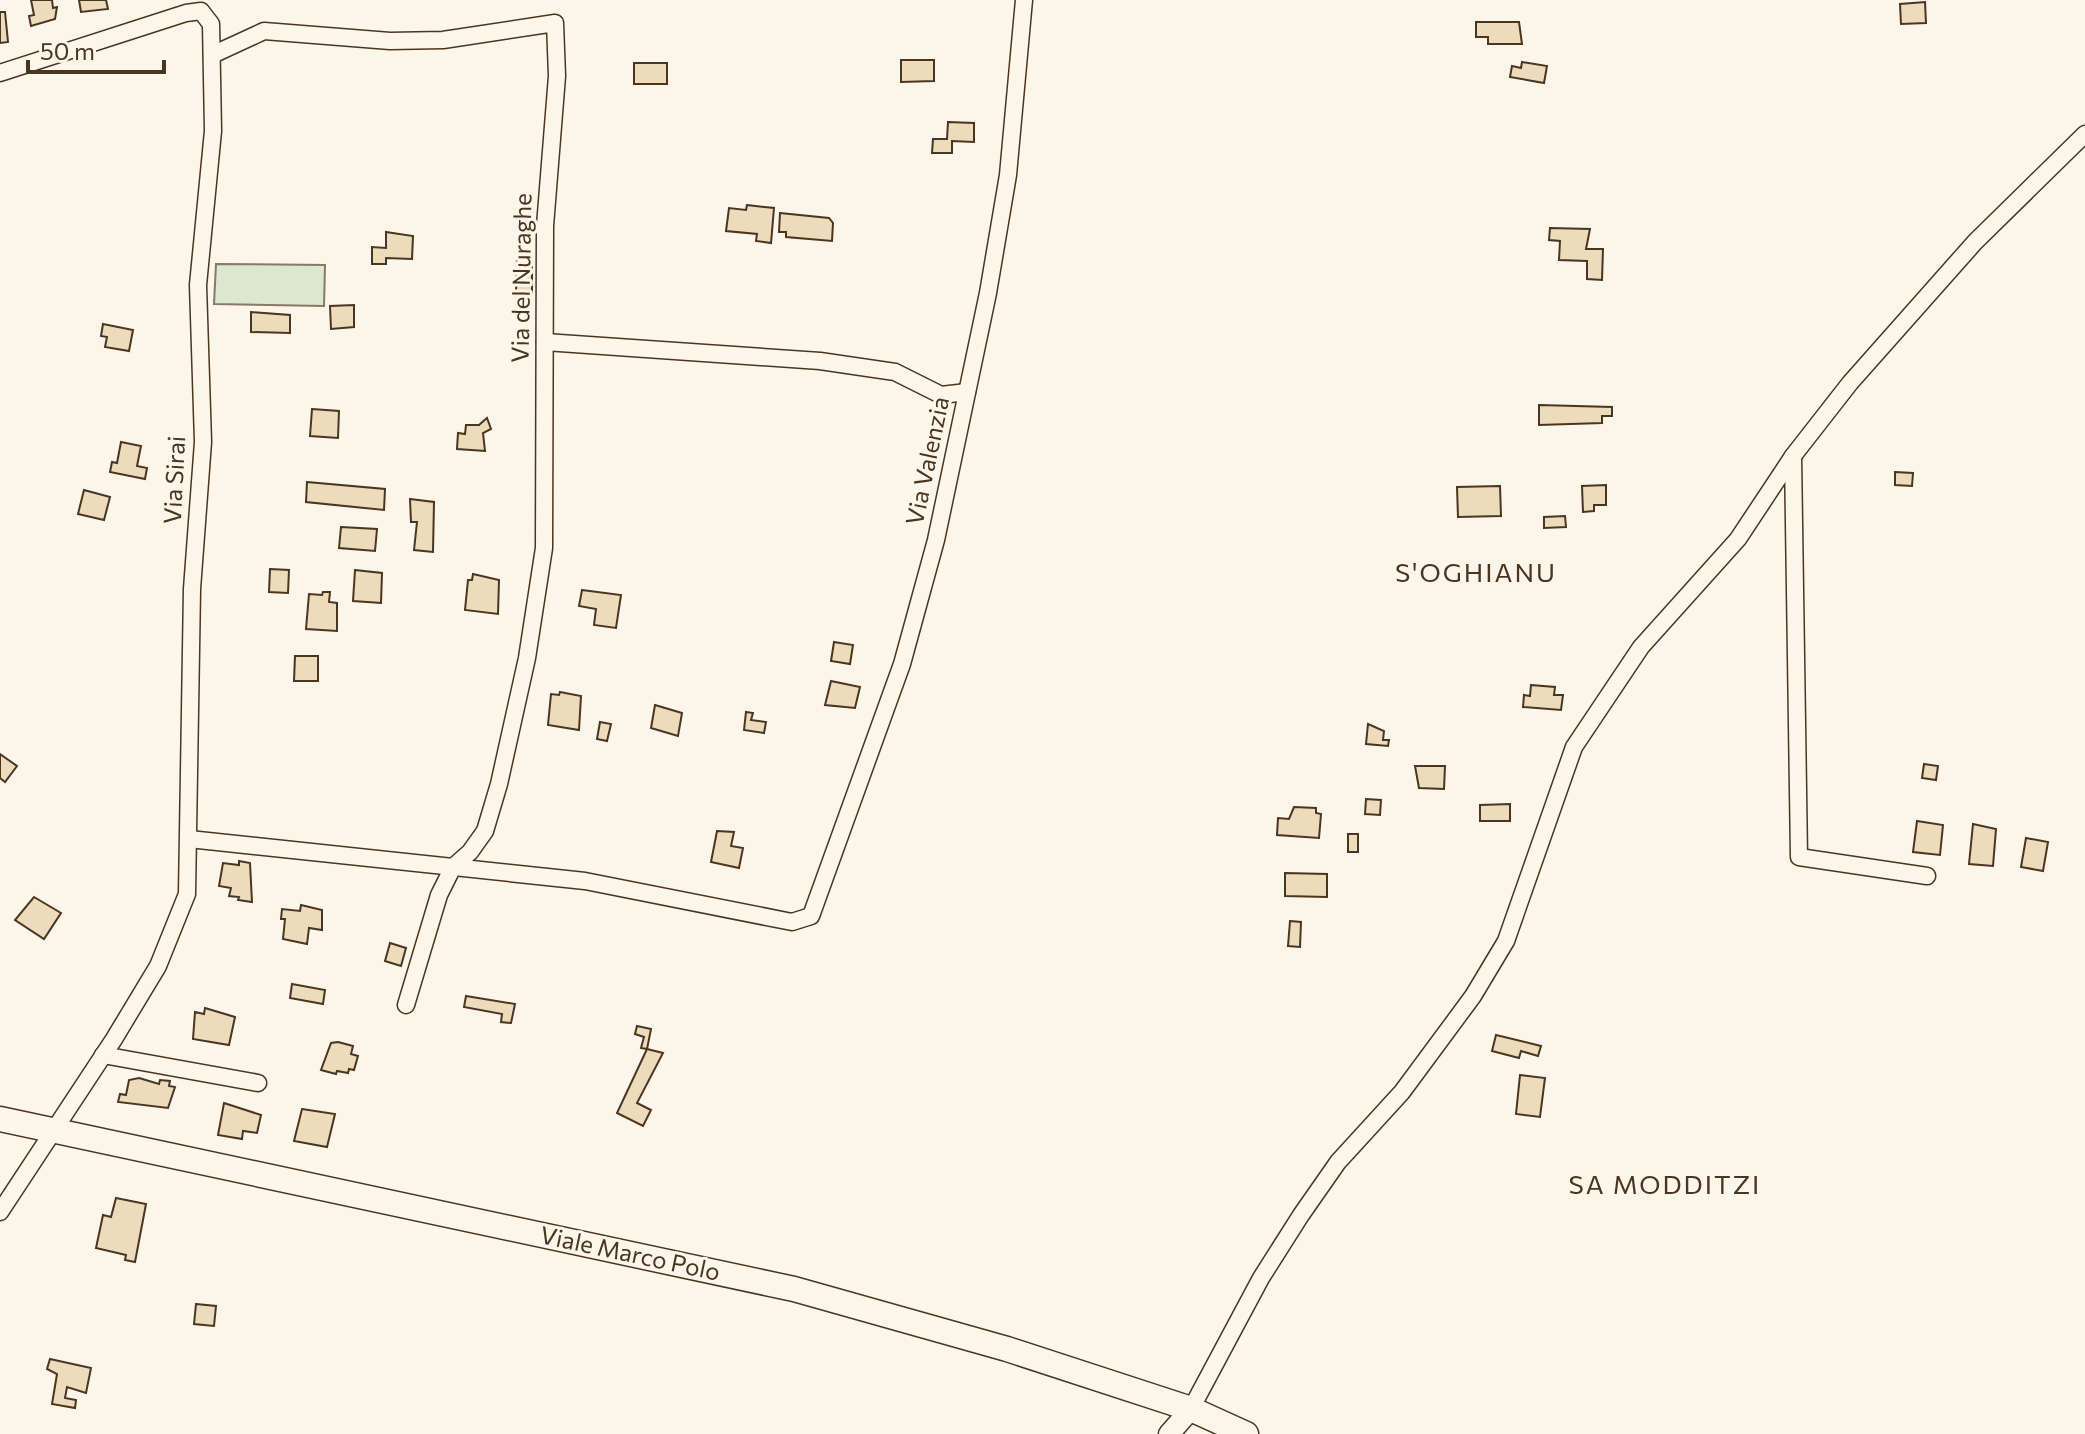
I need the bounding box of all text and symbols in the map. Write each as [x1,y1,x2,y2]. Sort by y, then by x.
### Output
scale bar [28,24,164,74]
text: 50 m [40,36,95,65]
street label: Via del Nuraghe [505,193,536,363]
street label: Via Valenzia [899,394,954,528]
street label: Via Sirai [157,435,190,525]
district label: S'OGHIANU [1395,556,1557,587]
district label: SA MODDITZI [1569,1168,1761,1199]
street label: Viale Marco Polo [538,1219,723,1286]

